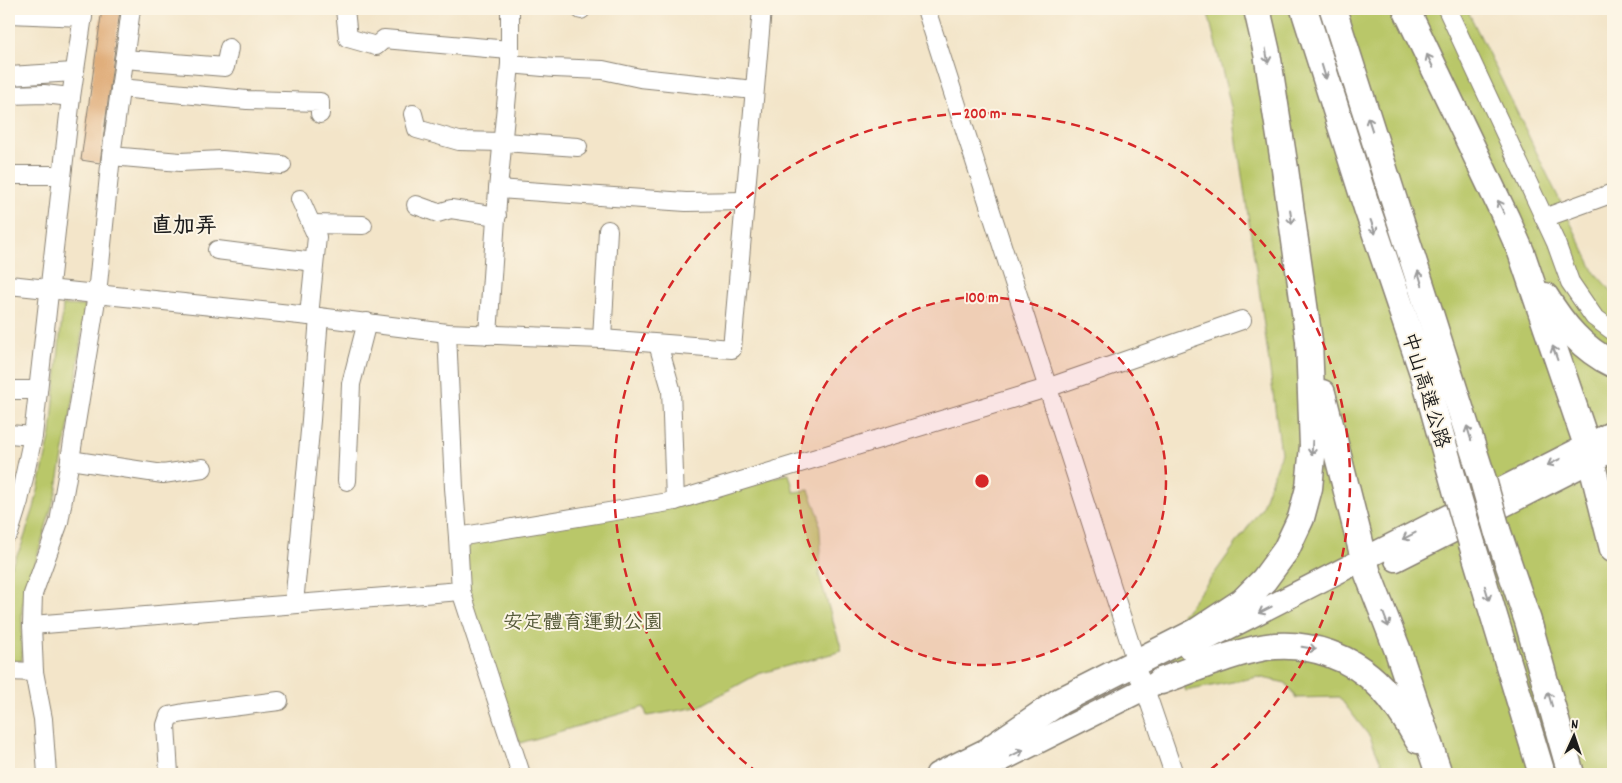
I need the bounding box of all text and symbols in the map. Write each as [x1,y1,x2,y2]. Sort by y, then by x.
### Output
one-way arrow [1263,48,1273,64]
one-way arrow [1425,54,1434,69]
one-way arrow [1320,64,1329,79]
text: 200 m [964,104,1000,126]
one-way arrow [1365,116,1375,132]
one-way arrow [1496,200,1505,215]
one-way arrow [1286,209,1296,225]
district label: 直加弄 [151,212,217,243]
one-way arrow [1369,219,1379,235]
one-way arrow [1415,271,1424,287]
text: 100 m [965,288,999,310]
street label: 中山高速公路 [1393,329,1455,453]
one-way arrow [1550,345,1559,361]
one-way arrow [1463,426,1473,442]
one-way arrow [1308,440,1317,456]
one-way arrow [1547,458,1562,467]
centre of rings [973,472,991,490]
one-way arrow [1402,531,1417,541]
one-way arrow [1483,585,1493,601]
one-way arrow [1258,606,1273,615]
park label: 安定體育運動公園 [503,610,663,638]
one-way arrow [1382,612,1391,627]
one-way arrow [1301,644,1317,654]
one-way arrow [1545,691,1554,707]
north arrow [1550,710,1600,760]
text: N [1571,715,1579,735]
one-way arrow [1010,748,1025,758]

